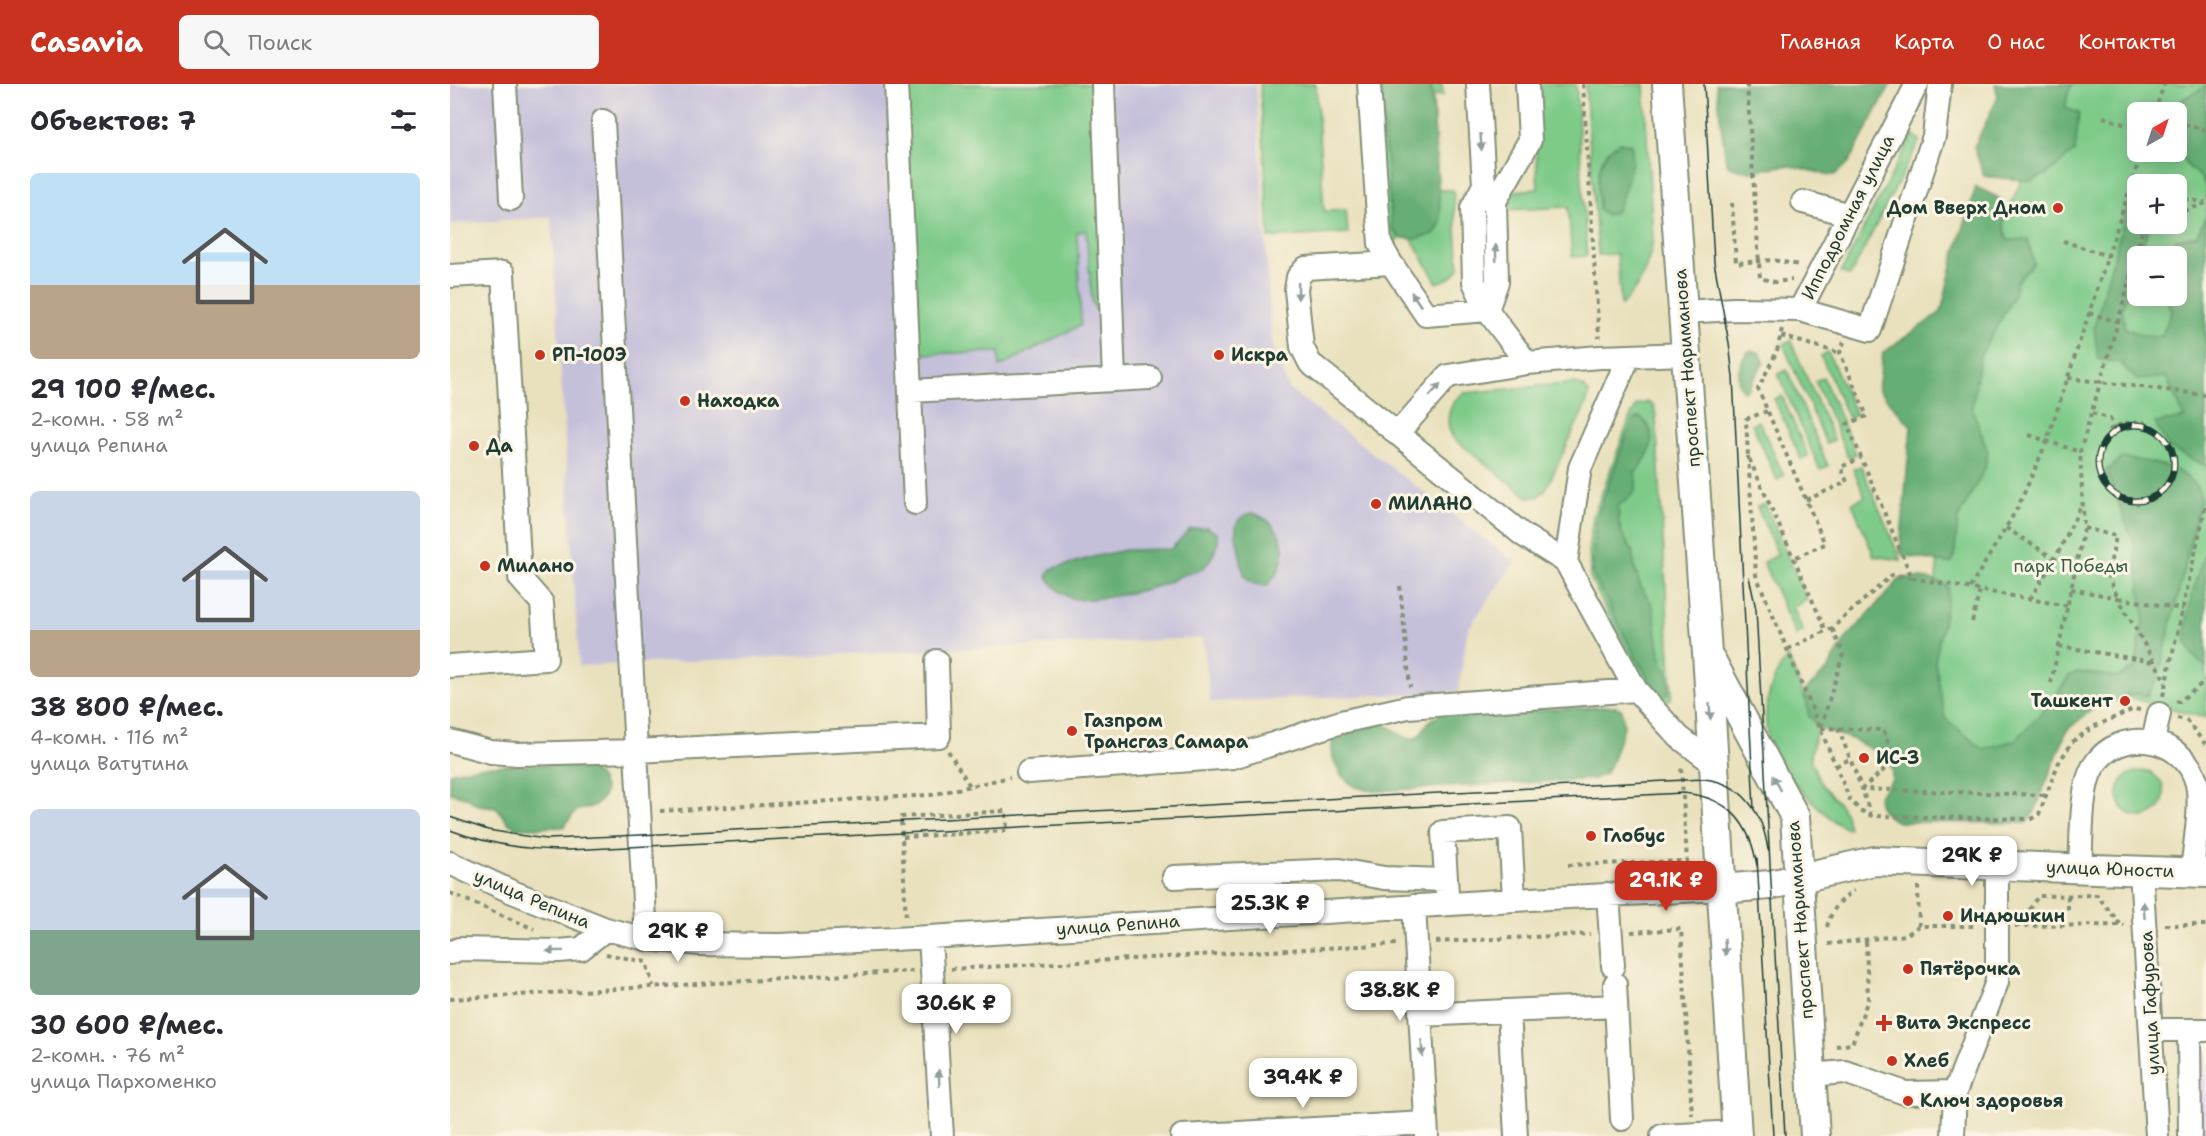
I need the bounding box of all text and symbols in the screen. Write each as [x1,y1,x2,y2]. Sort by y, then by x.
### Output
search box [179,15,599,69]
text: Casavia [30,23,143,61]
icon: search [200,26,233,59]
text: Поиск [248,28,312,57]
text: Главная [1780,28,1861,56]
text: Карта [1894,28,1954,56]
text: О нас [1987,28,2045,56]
text: Контакты [2078,28,2176,56]
north arrow [2127,102,2187,162]
map controls [2127,102,2187,306]
text: Объектов: 7 [30,103,196,138]
icon: filters [387,104,420,137]
street label: Ипподромная улица [1796,130,1900,304]
one-way arrow [1477,133,1486,152]
button: + [2127,174,2187,234]
place label: Дом Вверх Дном [1887,196,2046,220]
marker: Дом Вверх Дном [2051,201,2065,215]
icon: home [171,212,279,320]
one-way arrow [1492,244,1501,263]
button: − [2127,246,2187,306]
street label: проспект Нариманова [1668,268,1706,468]
one-way arrow [1293,281,1302,300]
one-way arrow [1410,292,1422,308]
place label: РП-100Э [552,343,627,367]
place label: Искра [1231,343,1289,367]
marker: РП-100Э [533,348,547,362]
marker: Искра [1212,348,1226,362]
text: 29 100 ₽/мес. [30,371,216,406]
one-way arrow [1429,382,1442,398]
place label: Находка [697,389,780,413]
marker: Находка [678,394,692,408]
text: 2-комн. · 58 m² [30,406,184,432]
text: улица Репина [30,432,168,458]
place label: Да [486,434,514,458]
marker: Да [467,439,481,453]
place label: МИЛАНО [1388,492,1472,516]
marker: МИЛАНО [1369,497,1383,511]
icon: home [171,530,279,638]
place label: Милано [497,554,574,578]
park label: парк Победы [2014,554,2128,578]
marker: Милано [478,559,492,573]
text: 38 800 ₽/мес. [30,689,224,724]
place label: Ташкент [2031,689,2113,713]
marker: Ташкент [2118,694,2132,708]
one-way arrow [1706,701,1715,720]
place label: Газпром Трансгаз Самара [1084,709,1249,754]
text: 4-комн. · 116 m² [30,724,189,750]
marker: Газпром Трансгаз Самара [1065,724,1079,738]
place label: ИС-3 [1876,746,1919,770]
text: улица Ватутина [30,750,189,776]
marker: ИС-3 [1857,751,1871,765]
one-way arrow [1772,774,1782,791]
street label: проспект Нариманова [1781,820,1819,1020]
place label: Глобус [1603,824,1665,848]
marker: Глобус [1584,829,1598,843]
pin: 29K ₽ [1930,836,2014,887]
text: 29K ₽ [1941,842,2003,868]
icon: home [171,848,279,956]
street label: улица Юности [2045,855,2175,883]
pin: 29.1K ₽ [1611,861,1721,912]
street label: улица Репина [470,864,594,934]
text: 29.1K ₽ [1629,867,1703,893]
pin: 25.3K ₽ [1215,884,1325,935]
text: 25.3K ₽ [1230,890,1310,916]
one-way arrow [2140,900,2149,919]
place label: Индюшкин [1960,904,2065,928]
street label: улица Репина [1055,909,1181,941]
marker: Индюшкин [1941,909,1955,923]
pin: 29K ₽ [636,912,720,963]
text: 29K ₽ [647,918,709,944]
street label: улица Гафурова [2134,930,2166,1076]
one-way arrow [1721,938,1730,957]
one-way arrow [545,946,564,956]
place label: Пятёрочка [1920,957,2021,981]
marker: Пятёрочка [1901,962,1915,976]
pin: 38.8K ₽ [1345,971,1455,1022]
text: 38.8K ₽ [1359,977,1441,1003]
pin: 30.6K ₽ [901,984,1011,1035]
text: 30.6K ₽ [916,990,996,1016]
text: 30 600 ₽/мес. [30,1007,224,1042]
place label: Вита Экспресс [1896,1011,2031,1035]
marker: Вита Экспресс [1877,1016,1891,1030]
one-way arrow [1418,1039,1427,1058]
text: 2-комн. · 76 m² [30,1042,185,1068]
place label: Хлеб [1904,1049,1949,1073]
marker: Хлеб [1885,1054,1899,1068]
pin: 39.4K ₽ [1248,1058,1358,1109]
text: 39.4K ₽ [1263,1064,1343,1090]
text: улица Пархоменко [30,1068,217,1094]
one-way arrow [934,1068,943,1087]
place label: Ключ здоровья [1920,1089,2063,1113]
marker: Ключ здоровья [1901,1094,1915,1108]

